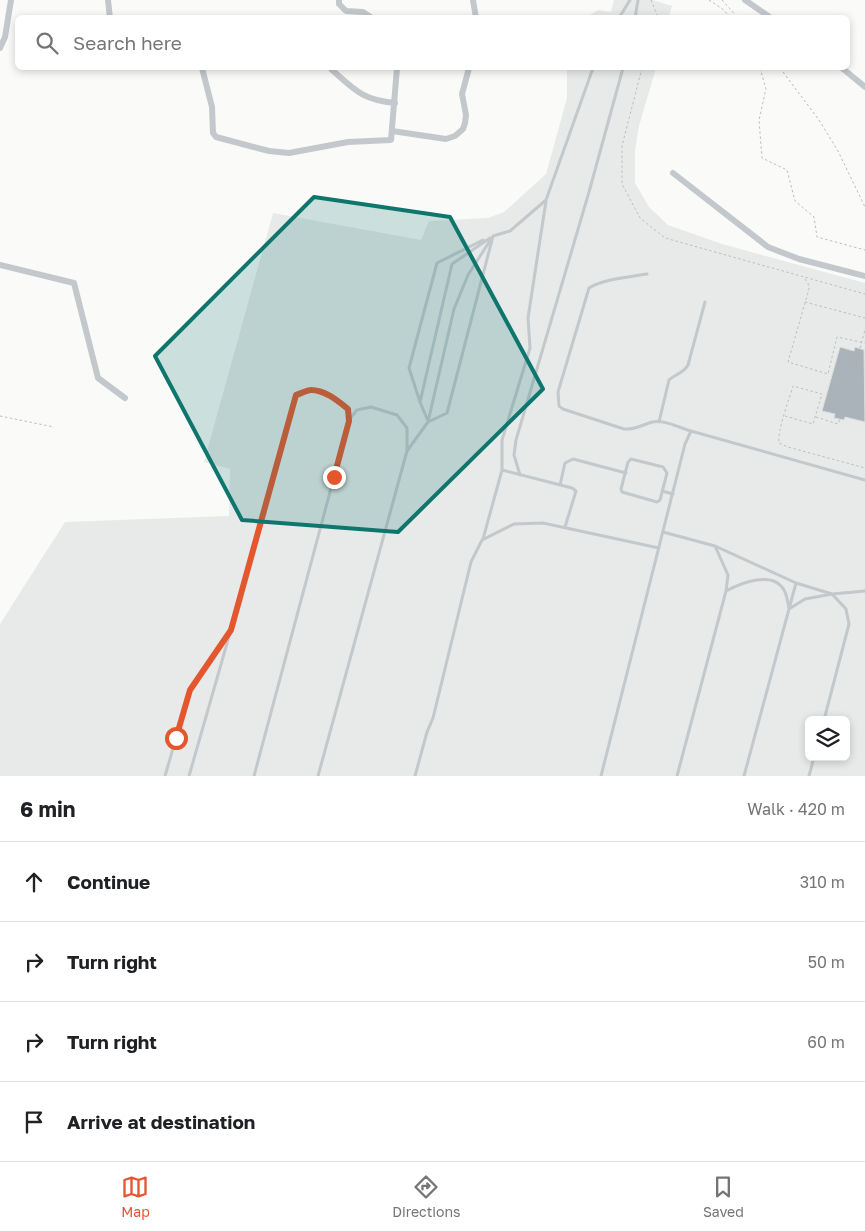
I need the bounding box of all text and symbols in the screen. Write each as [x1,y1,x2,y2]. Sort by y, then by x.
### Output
search box [15,15,850,70]
icon: search [33,29,61,57]
text: Search here [73,31,182,54]
route end [323,466,346,489]
map controls [805,716,850,761]
button: layers [805,716,850,761]
route start [165,727,188,750]
text: 6 min [20,796,75,822]
text: Walk · 420 m [747,799,845,819]
icon: ahead [20,868,48,896]
text: Continue [67,870,150,893]
text: 310 m [800,872,845,892]
icon: right [20,948,48,976]
text: Turn right [67,950,157,973]
text: 50 m [808,952,845,972]
icon: right [20,1028,48,1056]
text: Turn right [67,1030,157,1053]
text: 60 m [807,1032,845,1052]
icon: arrive [20,1108,48,1136]
text: Arrive at destination [67,1110,255,1133]
tab: Map [121,1173,150,1220]
tab: Directions [392,1173,461,1220]
tab: Saved [703,1173,744,1220]

